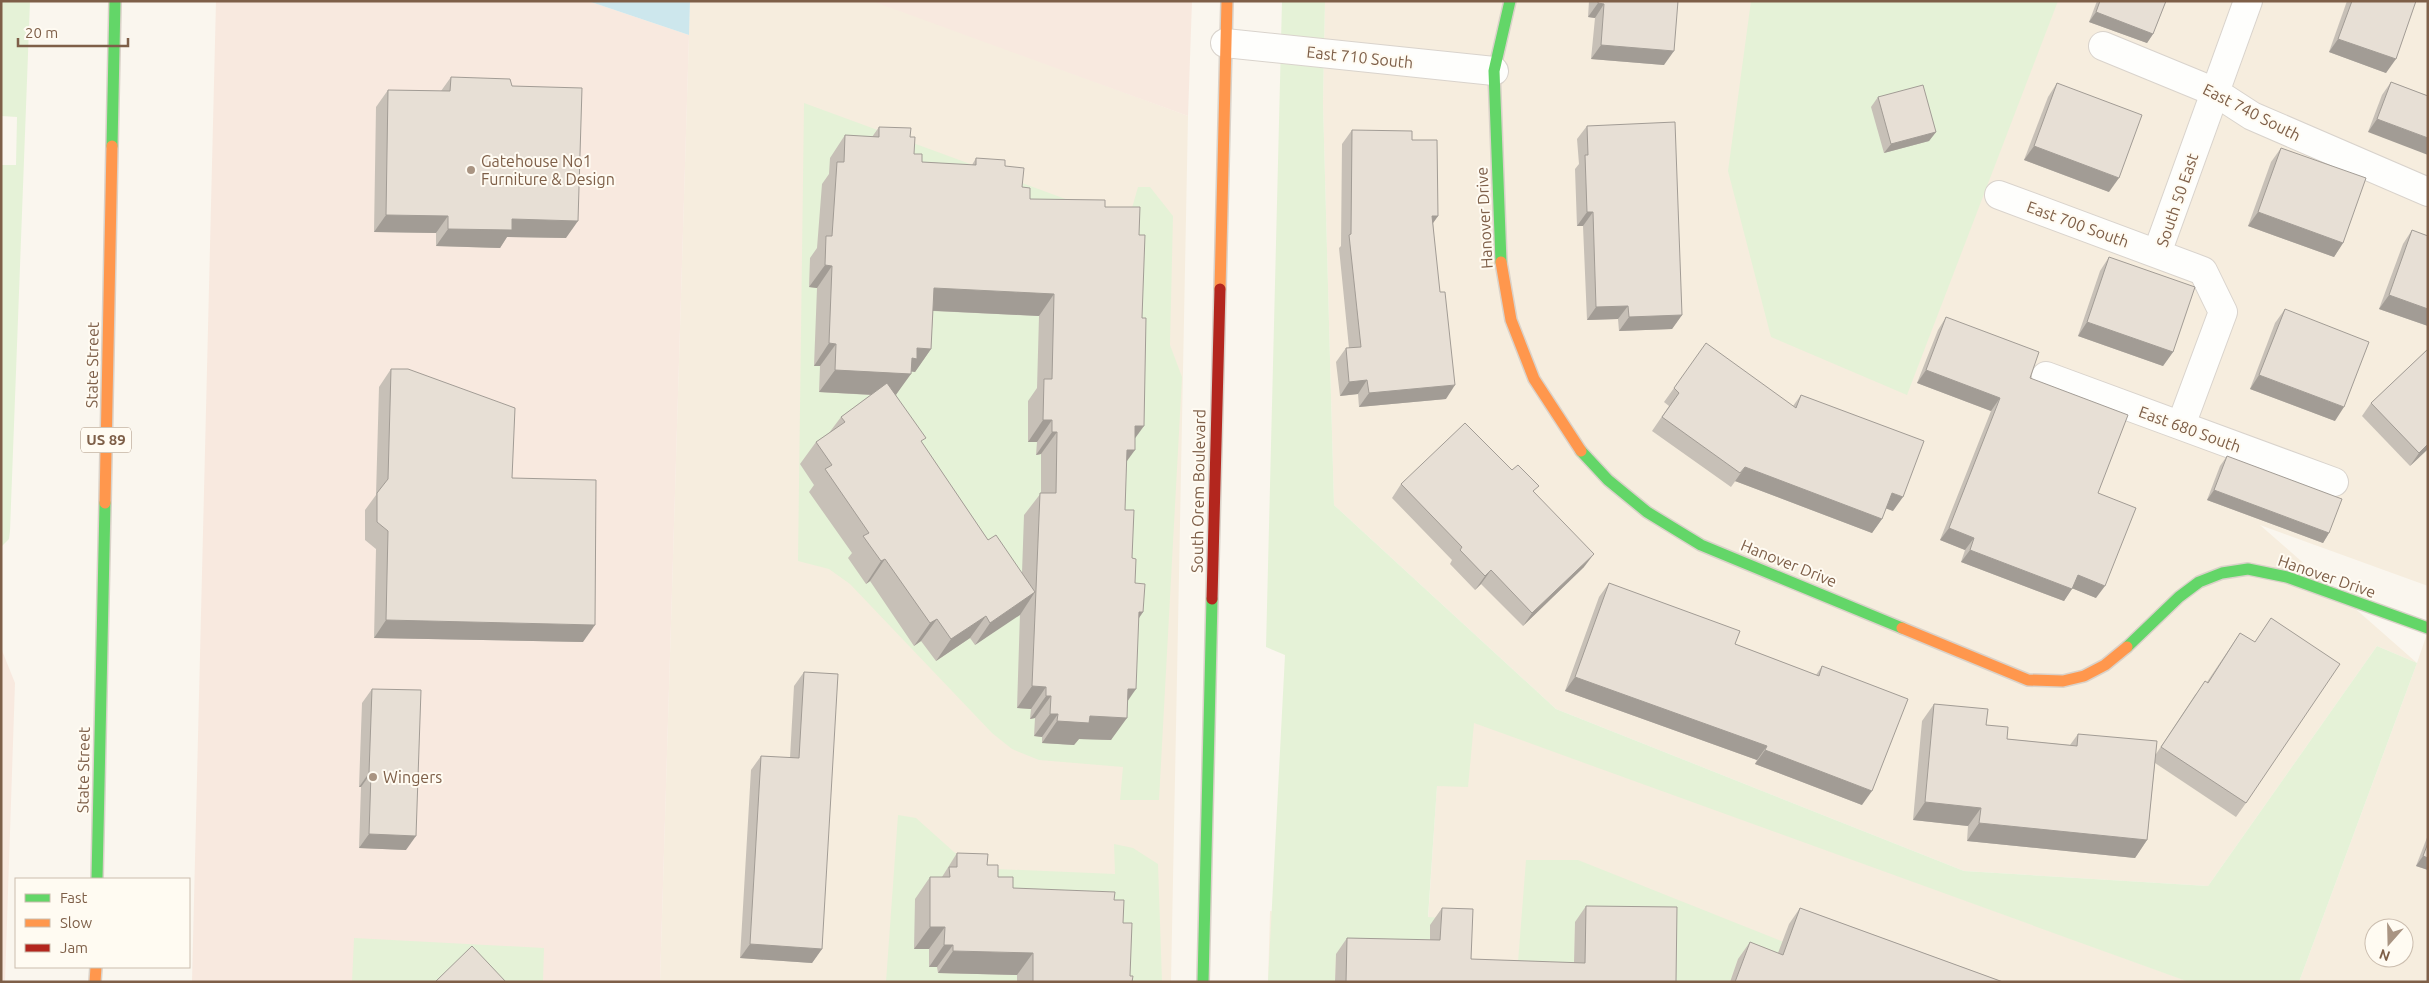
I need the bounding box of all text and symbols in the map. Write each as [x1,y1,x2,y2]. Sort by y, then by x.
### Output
scale bar [18,15,128,47]
text: 20 m [25,24,58,41]
street label: East 710 South [1306,42,1414,72]
street label: East 740 South [2200,80,2304,144]
street label: South 50 East [2153,150,2202,249]
place label: Gatehouse No1 Furniture & Design [481,152,615,188]
marker: Gatehouse No1 Furniture & Design [465,164,477,176]
street label: Hanover Drive [1472,167,1496,269]
street label: East 700 South [2025,197,2131,251]
street label: State Street [82,321,102,408]
street label: East 680 South [2137,402,2243,456]
street label: South Orem Boulevard [1188,409,1208,573]
road number: US 89 [81,428,131,452]
street label: Hanover Drive [1738,536,1840,590]
street label: Hanover Drive [2276,551,2378,601]
street label: State Street [73,726,93,813]
place label: Wingers [383,768,442,786]
marker: Wingers [367,771,379,783]
legend [15,878,190,968]
text: Fast [60,889,88,906]
text: Slow [60,914,93,931]
north arrow [2364,918,2414,968]
text: Jam [60,939,88,956]
text: N [2377,946,2392,965]

